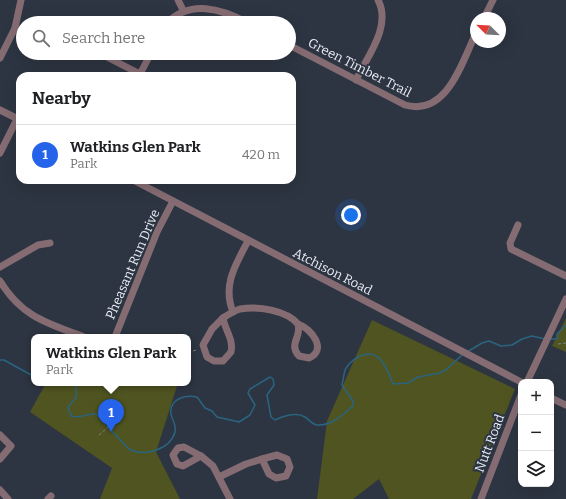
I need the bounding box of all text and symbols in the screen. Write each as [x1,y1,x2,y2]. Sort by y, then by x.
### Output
north arrow [470,12,506,48]
search box [16,16,296,60]
icon: search [30,27,52,49]
text: Search here [62,29,145,47]
street label: Green Timber Trail [306,35,414,100]
text: Nearby [32,88,91,109]
text: Watkins Glen Park [70,138,201,156]
text: 1 [42,147,48,162]
text: 420 m [242,147,280,162]
text: Park [70,156,97,171]
your location [341,205,361,225]
street label: Pheasant Run Drive [103,207,162,321]
street label: Atchison Road [291,245,375,298]
popup [31,334,191,386]
text: Watkins Glen Park [46,344,176,362]
text: Park [46,362,73,377]
map controls [518,379,554,487]
button: + [518,379,554,415]
pin: 1 [98,399,124,432]
street label: Nutt Road [472,412,507,474]
button: − [518,415,554,451]
button: layers [518,451,554,487]

